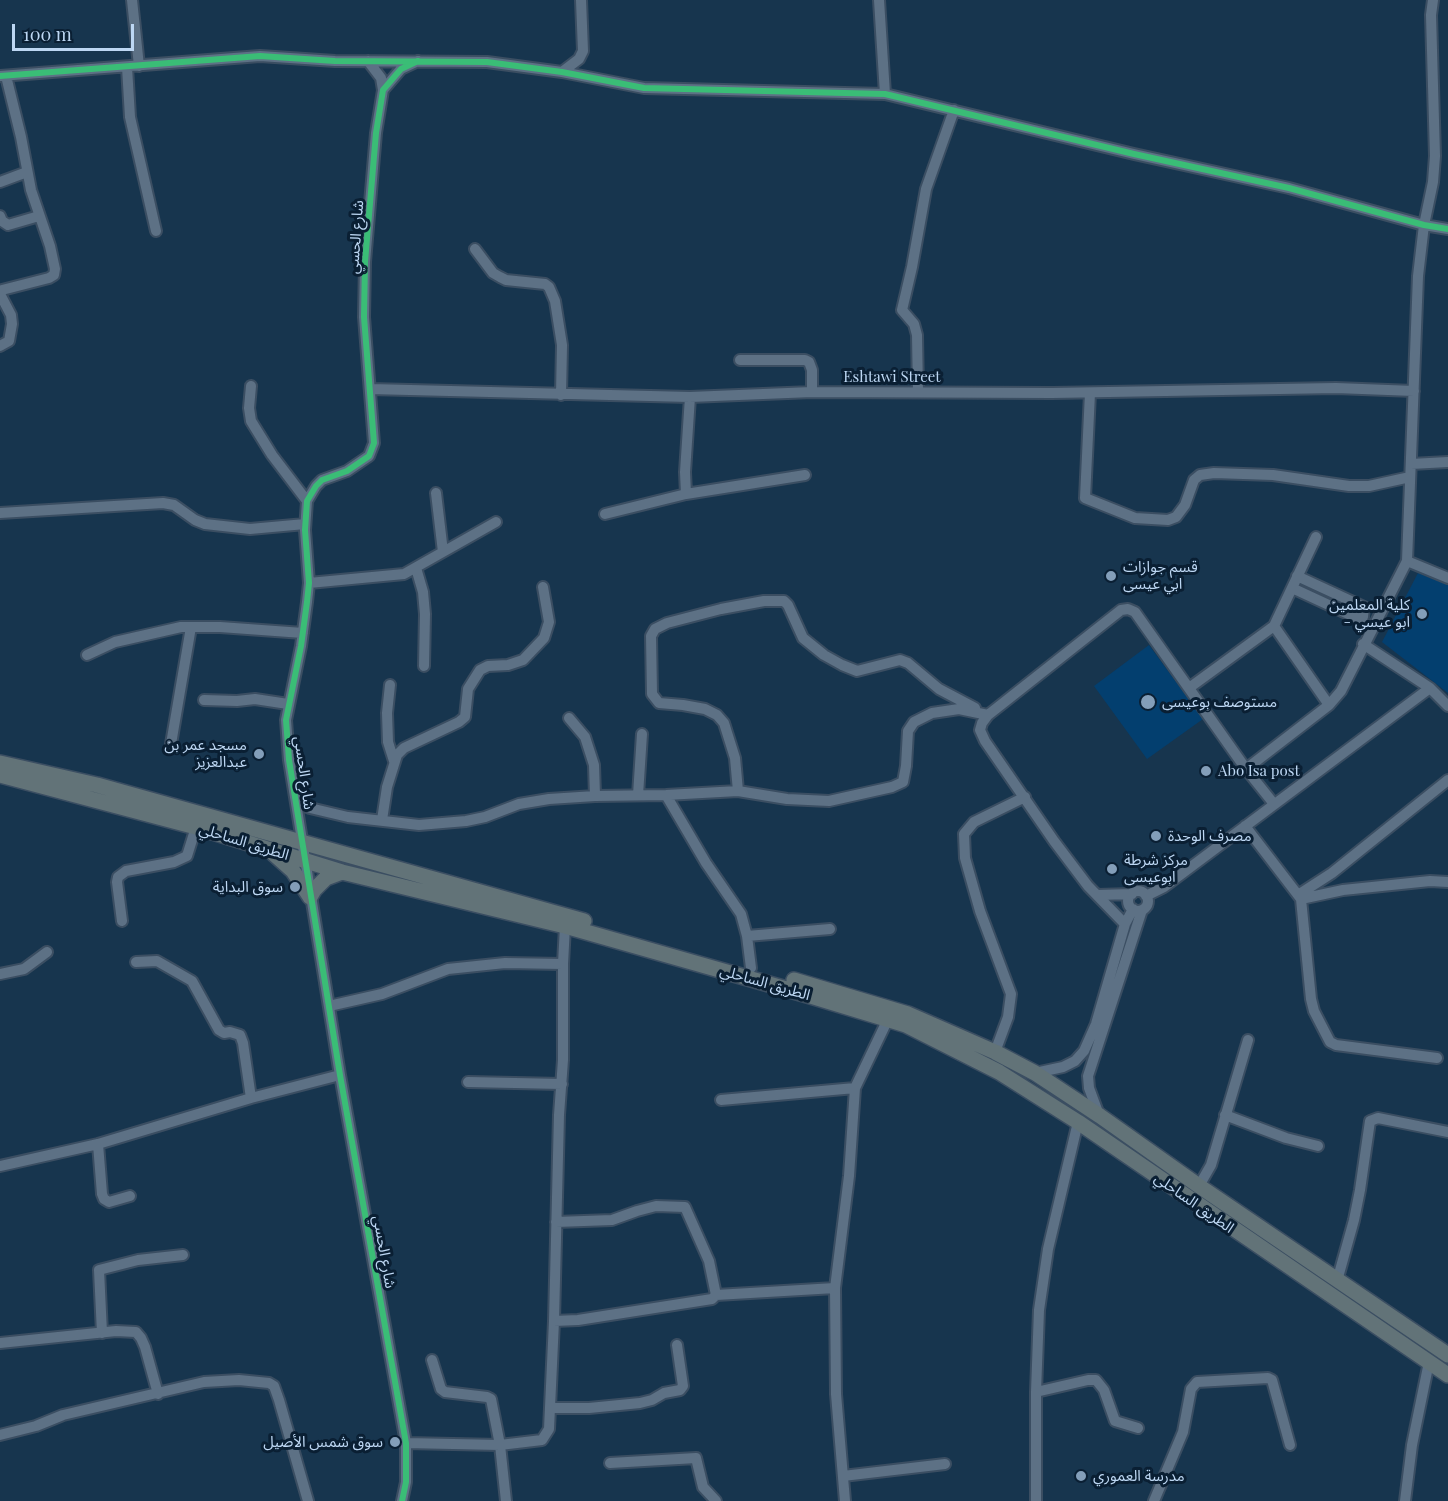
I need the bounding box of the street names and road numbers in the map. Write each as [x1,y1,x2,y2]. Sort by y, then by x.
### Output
street label: شارع الحسي [344,200,368,274]
street label: Eshtawi Street [843,368,941,386]
street label: شارع الحسي [290,735,318,811]
street label: الطريق الساحلي [197,820,291,864]
street label: الطريق الساحلي [718,962,812,1004]
street label: الطريق الساحلي [1151,1169,1237,1237]
street label: شارع الحسي [369,1214,399,1290]

